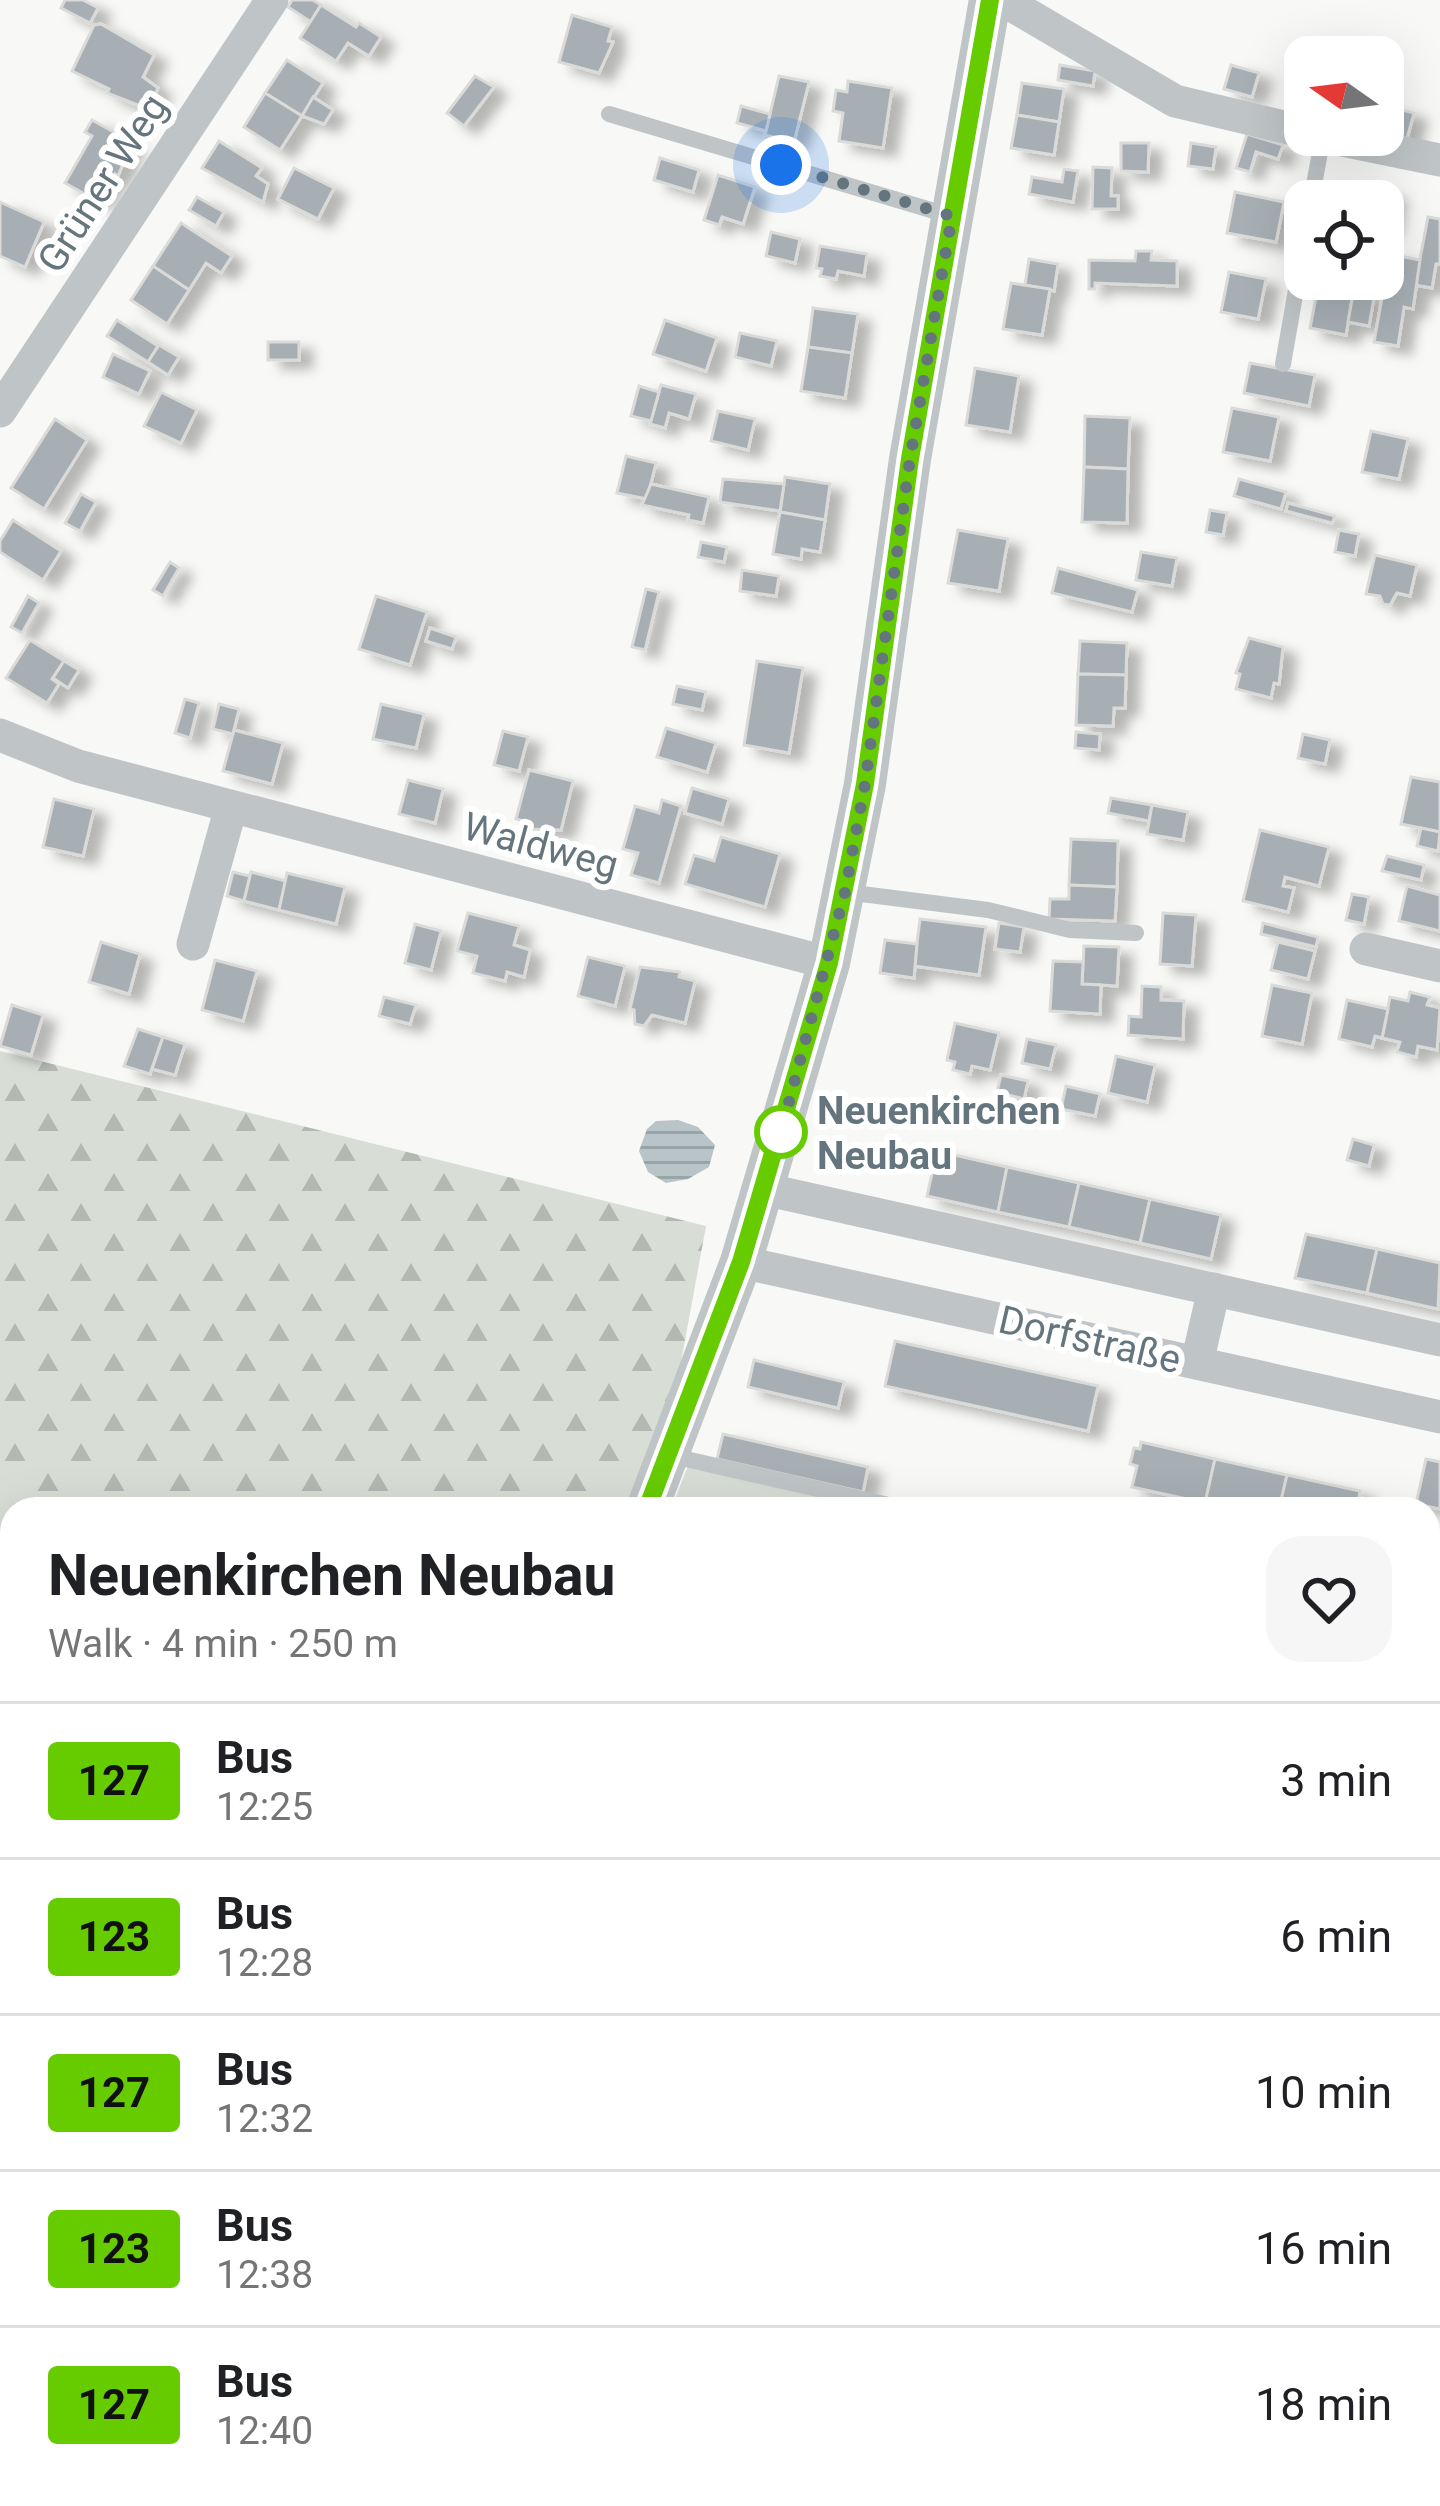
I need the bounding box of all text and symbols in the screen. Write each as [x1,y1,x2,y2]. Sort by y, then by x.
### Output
north arrow [1284,36,1404,156]
map controls [1284,36,1404,300]
street label: Grüner Weg [28,86,177,281]
your location [751,135,811,195]
button: locate [1284,180,1404,300]
street label: Waldweg [458,803,623,889]
place label: Neuenkirchen Neubau [817,1088,1061,1179]
marker: Neuenkirchen Neubau [756,1107,806,1157]
street label: Dorfstraße [994,1297,1185,1383]
button: heart [1266,1536,1392,1662]
text: Neuenkirchen Neubau [48,1542,615,1609]
text: Walk · 4 min · 250 m [48,1621,398,1667]
text: Bus [216,1731,293,1784]
text: 3 min [1280,1754,1392,1807]
text: 127 [78,1756,150,1805]
text: 12:25 [216,1784,313,1830]
text: Bus [216,1887,293,1940]
text: 6 min [1280,1910,1392,1963]
text: 123 [78,1912,150,1961]
text: 12:28 [216,1940,313,1986]
text: Bus [216,2043,293,2096]
text: 10 min [1255,2066,1392,2119]
text: 127 [78,2068,150,2117]
text: 12:32 [216,2096,313,2142]
text: Bus [216,2199,293,2252]
text: 16 min [1255,2222,1392,2275]
text: 123 [78,2224,150,2273]
text: 12:38 [216,2252,313,2298]
text: Bus [216,2355,293,2408]
text: 18 min [1255,2378,1392,2431]
text: 127 [78,2380,150,2429]
text: 12:40 [216,2408,313,2454]

